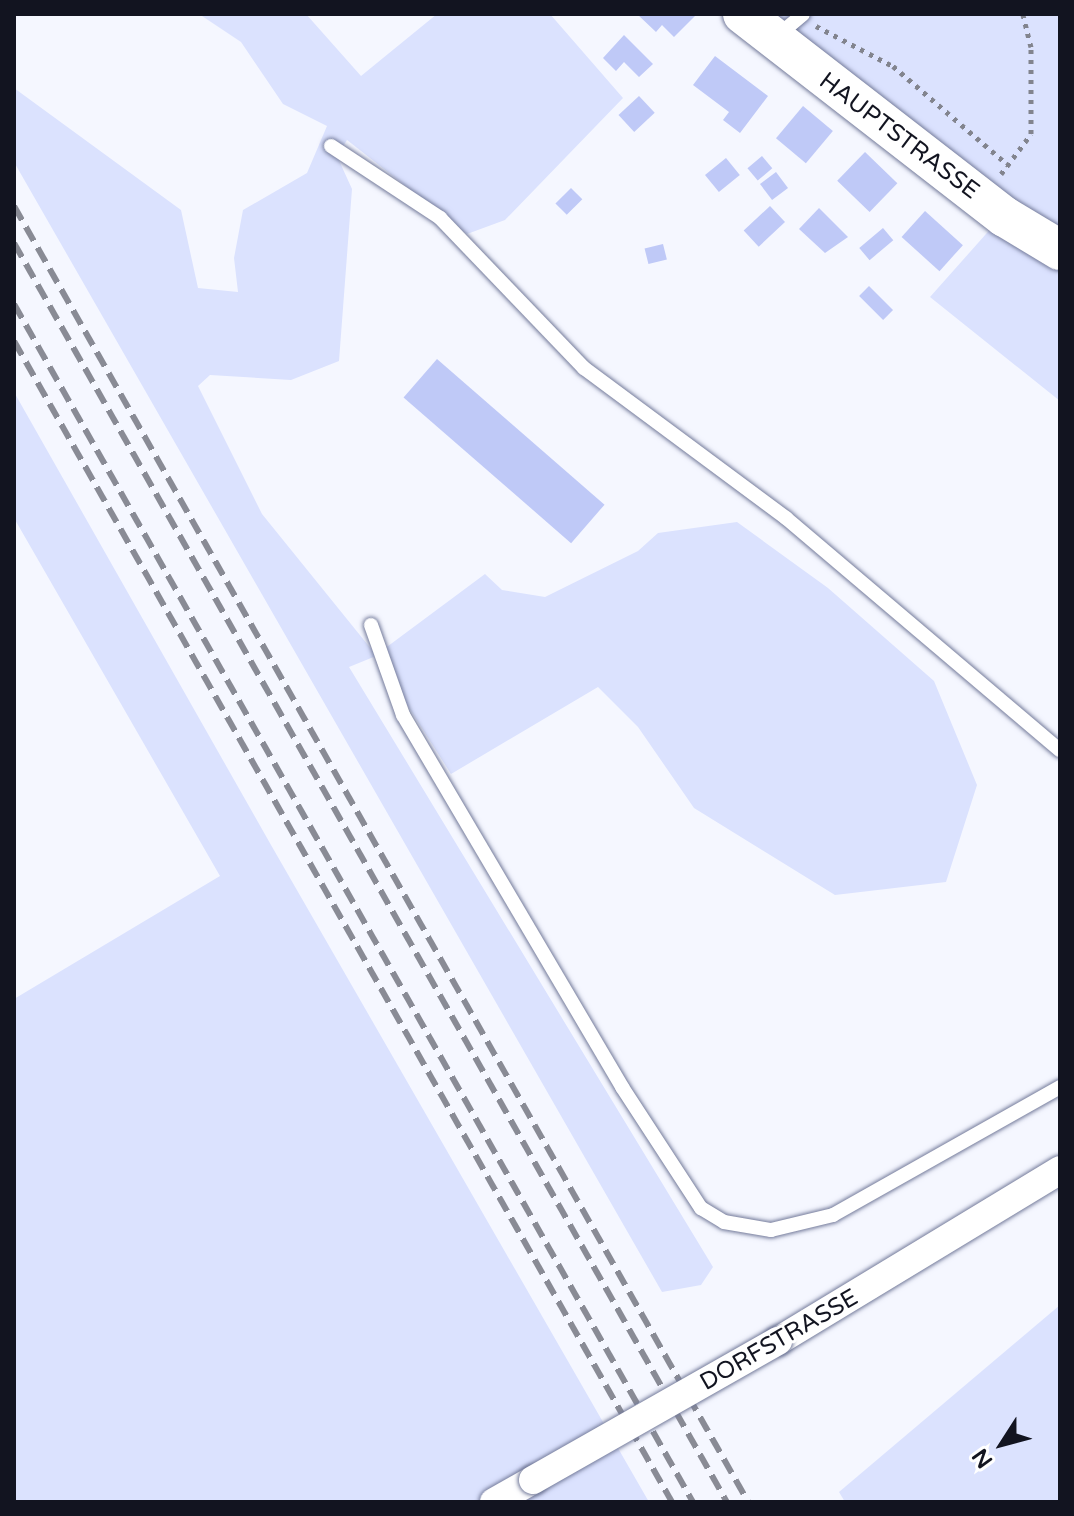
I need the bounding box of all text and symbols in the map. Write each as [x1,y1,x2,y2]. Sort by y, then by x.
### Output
street label: HAUPTSTRASSE [813,66,985,206]
street label: DORFSTRASSE [695,1283,863,1397]
north arrow [962,1404,1042,1484]
text: N [967,1443,998,1473]

